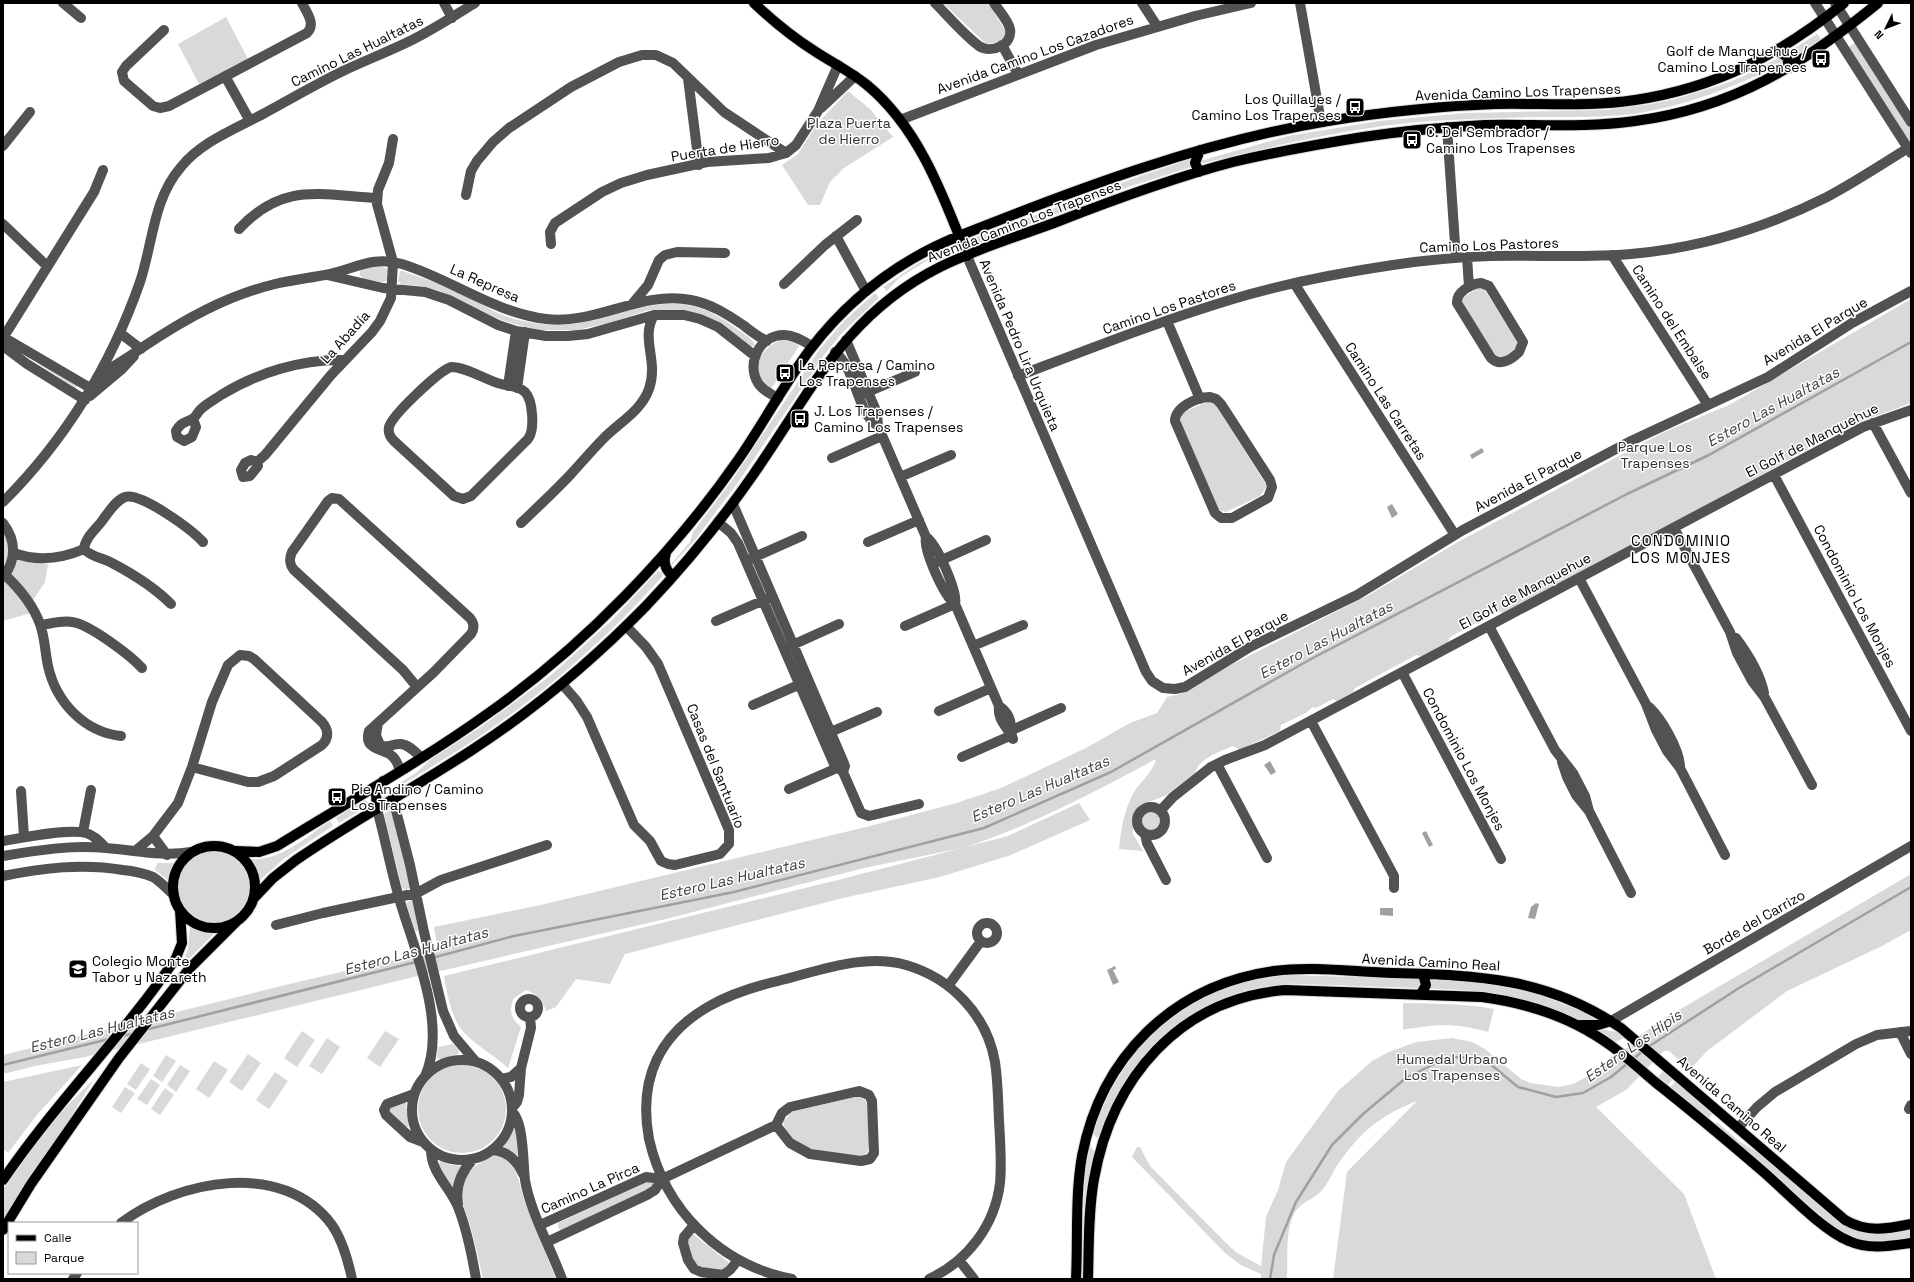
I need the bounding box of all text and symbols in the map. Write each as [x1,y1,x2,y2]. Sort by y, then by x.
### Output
north arrow [1866,8,1906,48]
street label: Avenida Camino Los Cazadores [934,10,1136,98]
street label: Camino Las Hualtatas [288,11,426,91]
text: N [1871,27,1886,42]
place label: Golf de Manquehue / Camino Los Trapenses [1658,42,1808,76]
bus stop icon: Golf de Manquehue / Camino Los Trapenses [1810,48,1832,70]
street label: Avenida Camino Los Trapenses [1415,79,1621,105]
place label: Los Quillayes / Camino Los Trapenses [1192,90,1342,124]
bus stop icon: Los Quillayes / Camino Los Trapenses [1344,96,1366,118]
park label: Plaza Puerta de Hierro [807,114,891,148]
place label: C. Del Sembrador / Camino Los Trapenses [1426,123,1575,157]
bus stop icon: C. Del Sembrador / Camino Los Trapenses [1401,129,1423,151]
street label: Puerta de Hierro [670,131,780,165]
street label: Avenida Camino Los Trapenses [925,176,1123,266]
street label: Camino Los Pastores [1419,234,1559,256]
street label: Avenida Pedro Lira Urquieta [976,256,1064,434]
street label: La Represa [447,260,523,306]
street label: Camino del Embalse [1628,261,1716,383]
street label: Camino Los Pastores [1100,276,1238,338]
street label: Avenida El Parque [1759,293,1871,369]
street label: La Abadía [316,307,374,367]
street label: Camino Las Carretas [1341,339,1431,463]
place label: La Represa / Camino Los Trapenses [799,356,935,390]
bus stop icon: La Represa / Camino Los Trapenses [774,362,796,384]
water label: Estero Las Hualtatas [1703,362,1843,451]
street label: El Golf de Manquehue [1742,399,1882,481]
place label: J. Los Trapenses / Camino Los Trapenses [814,402,963,436]
bus stop icon: J. Los Trapenses / Camino Los Trapenses [789,408,811,430]
park label: Parque Los Trapenses [1618,438,1692,472]
street label: Avenida El Parque [1471,444,1585,516]
street label: Condominio Los Monjes [1810,521,1900,671]
district label: CONDOMINIO LOS MONJES [1631,531,1731,567]
street label: El Golf de Manquehue [1456,549,1594,633]
water label: Estero Las Hualtatas [1256,596,1397,683]
street label: Avenida El Parque [1179,606,1291,680]
street label: Condominio Los Monjes [1419,684,1509,834]
street label: Casas del Santuario [683,701,749,831]
water label: Estero Las Hualtatas [968,750,1113,826]
place label: Pie Andino / Camino Los Trapenses [351,780,484,814]
bus stop icon: Pie Andino / Camino Los Trapenses [326,786,348,808]
water label: Estero Las Hualtatas [657,852,807,904]
street label: Borde del Carrizo [1700,885,1808,959]
water label: Estero Las Hualtatas [342,922,491,979]
street label: Avenida Camino Real [1361,949,1501,975]
place label: Colegio Monte Tabor y Nazareth [92,952,206,986]
school or university icon: Colegio Monte Tabor y Nazareth [67,958,89,980]
water label: Estero Las Hualtatas [28,1002,177,1057]
water label: Estero Los Hipis [1581,1004,1686,1086]
park label: Humedal Urbano Los Trapenses [1396,1050,1508,1084]
street label: Avenida Camino Real [1674,1052,1790,1156]
street label: Camino La Pirca [538,1158,642,1218]
legend [8,1222,138,1274]
text: Calle [44,1230,72,1246]
text: Parque [44,1250,84,1266]

